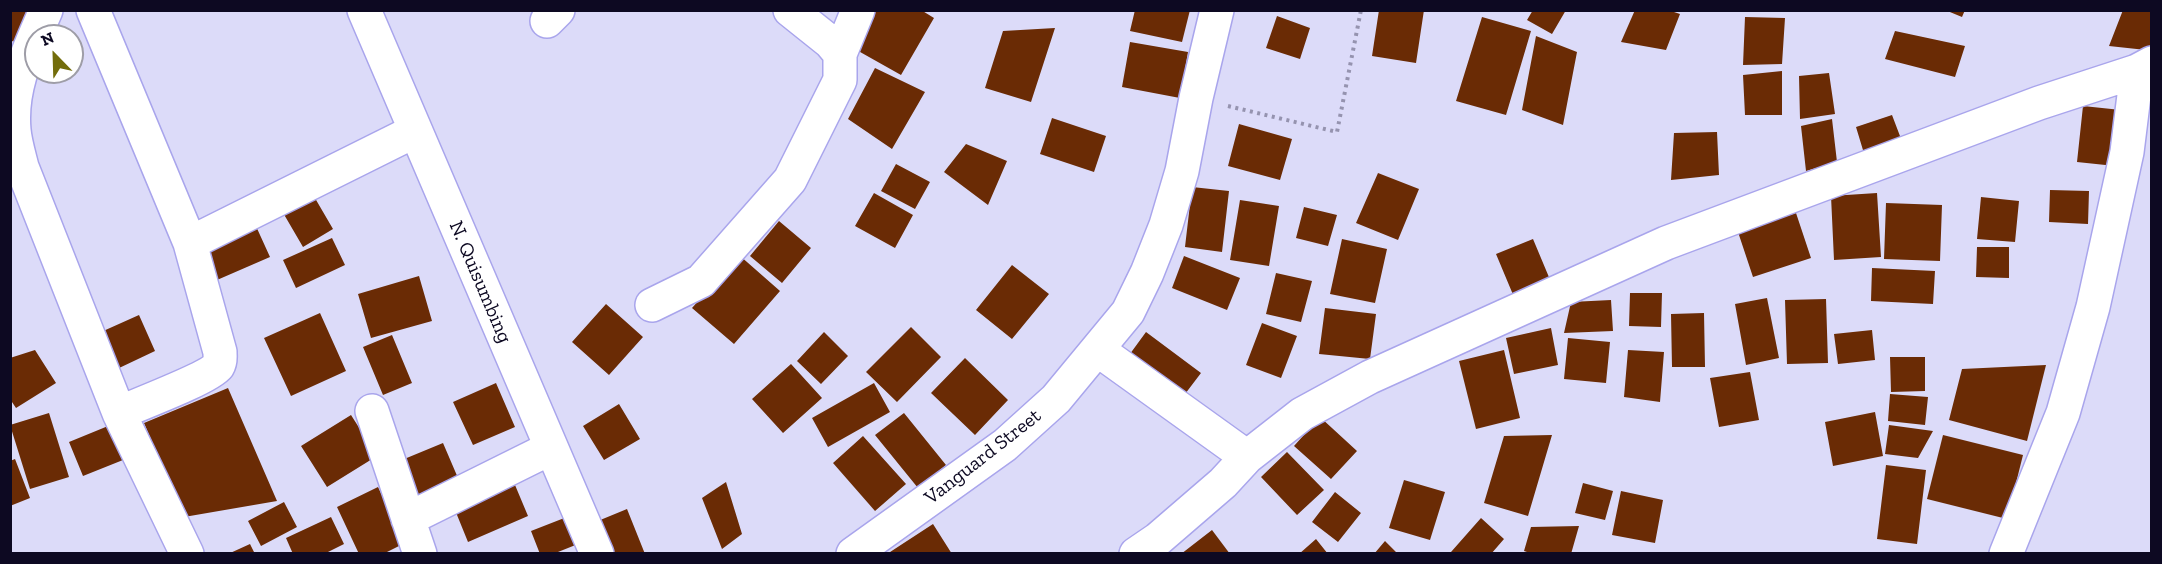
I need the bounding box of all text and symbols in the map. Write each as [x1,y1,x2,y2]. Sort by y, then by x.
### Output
north arrow [24,24,84,84]
text: N [38,28,57,50]
street label: N. Quisumbing [443,217,517,347]
street label: Vanguard Street [920,404,1046,510]

